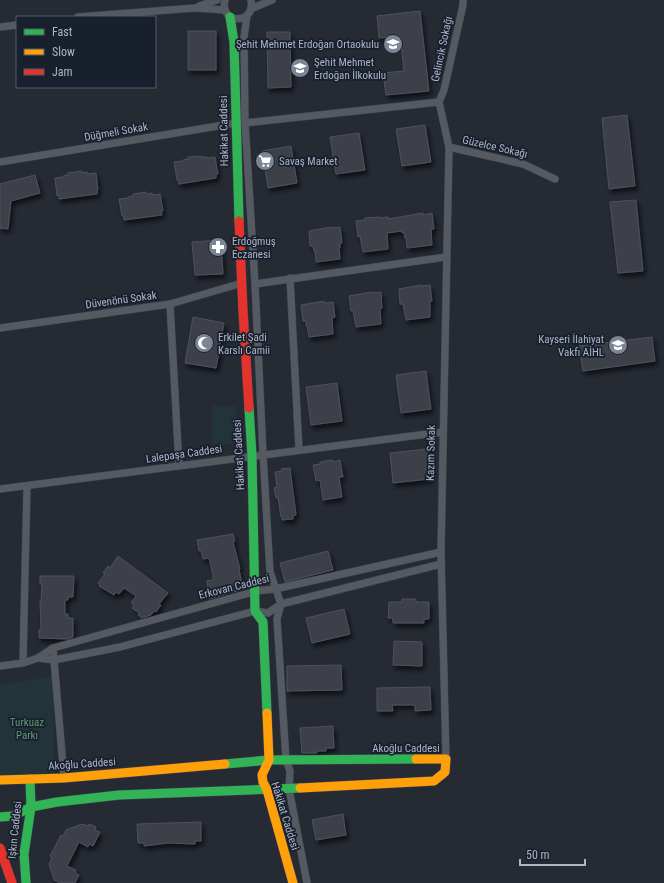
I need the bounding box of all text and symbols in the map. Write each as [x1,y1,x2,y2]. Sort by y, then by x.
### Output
street label: Gelincik Sokağı [429,15,455,83]
legend [16,16,156,88]
text: Fast [52,25,73,39]
school or university icon: Şehit Mehmet Erdoğan Ortaokulu [382,33,404,55]
place label: Şehit Mehmet Erdoğan Ortaokulu [236,38,379,51]
text: Slow [52,45,75,59]
place label: Şehit Mehmet Erdoğan İlkokulu [314,56,386,82]
school or university icon: Şehit Mehmet Erdoğan İlkokulu [289,57,311,79]
text: Jam [52,65,73,79]
street label: Hakikat Caddesi [217,96,231,166]
street label: Düğmeli Sokak [83,120,149,144]
street label: Güzelce Sokağı [461,133,529,161]
supermarket icon: Savaş Market [254,150,276,172]
place label: Savaş Market [279,155,338,168]
place label: Erdoğmuş Eczanesi [232,235,276,261]
pharmacy icon: Erdoğmuş Eczanesi [207,236,229,258]
street label: Düvenönü Sokak [85,289,158,311]
place label: Erkilet Şadi Karslı Camii [218,331,270,357]
mosque icon: Erkilet Şadi Karslı Camii [193,332,215,354]
place label: Kayseri İlahiyat Vakfı AİHL [538,333,604,359]
school or university icon: Kayseri İlahiyat Vakfı AİHL [607,334,629,356]
street label: Hakikat Caddesi [231,419,247,491]
street label: Kazım Sokak [424,425,438,481]
street label: Lalepaşa Caddesi [145,442,223,466]
street label: Erkovan Caddesi [197,572,271,602]
park label: Turkuaz Parkı [10,716,44,742]
street label: Akoğlu Caddesi [372,742,440,755]
street label: Akoğlu Caddesi [48,755,116,773]
street label: Hakikat Caddesi [268,780,302,852]
street label: Işkın Caddesi [5,800,25,860]
scale bar [520,841,585,867]
text: 50 m [526,848,550,862]

